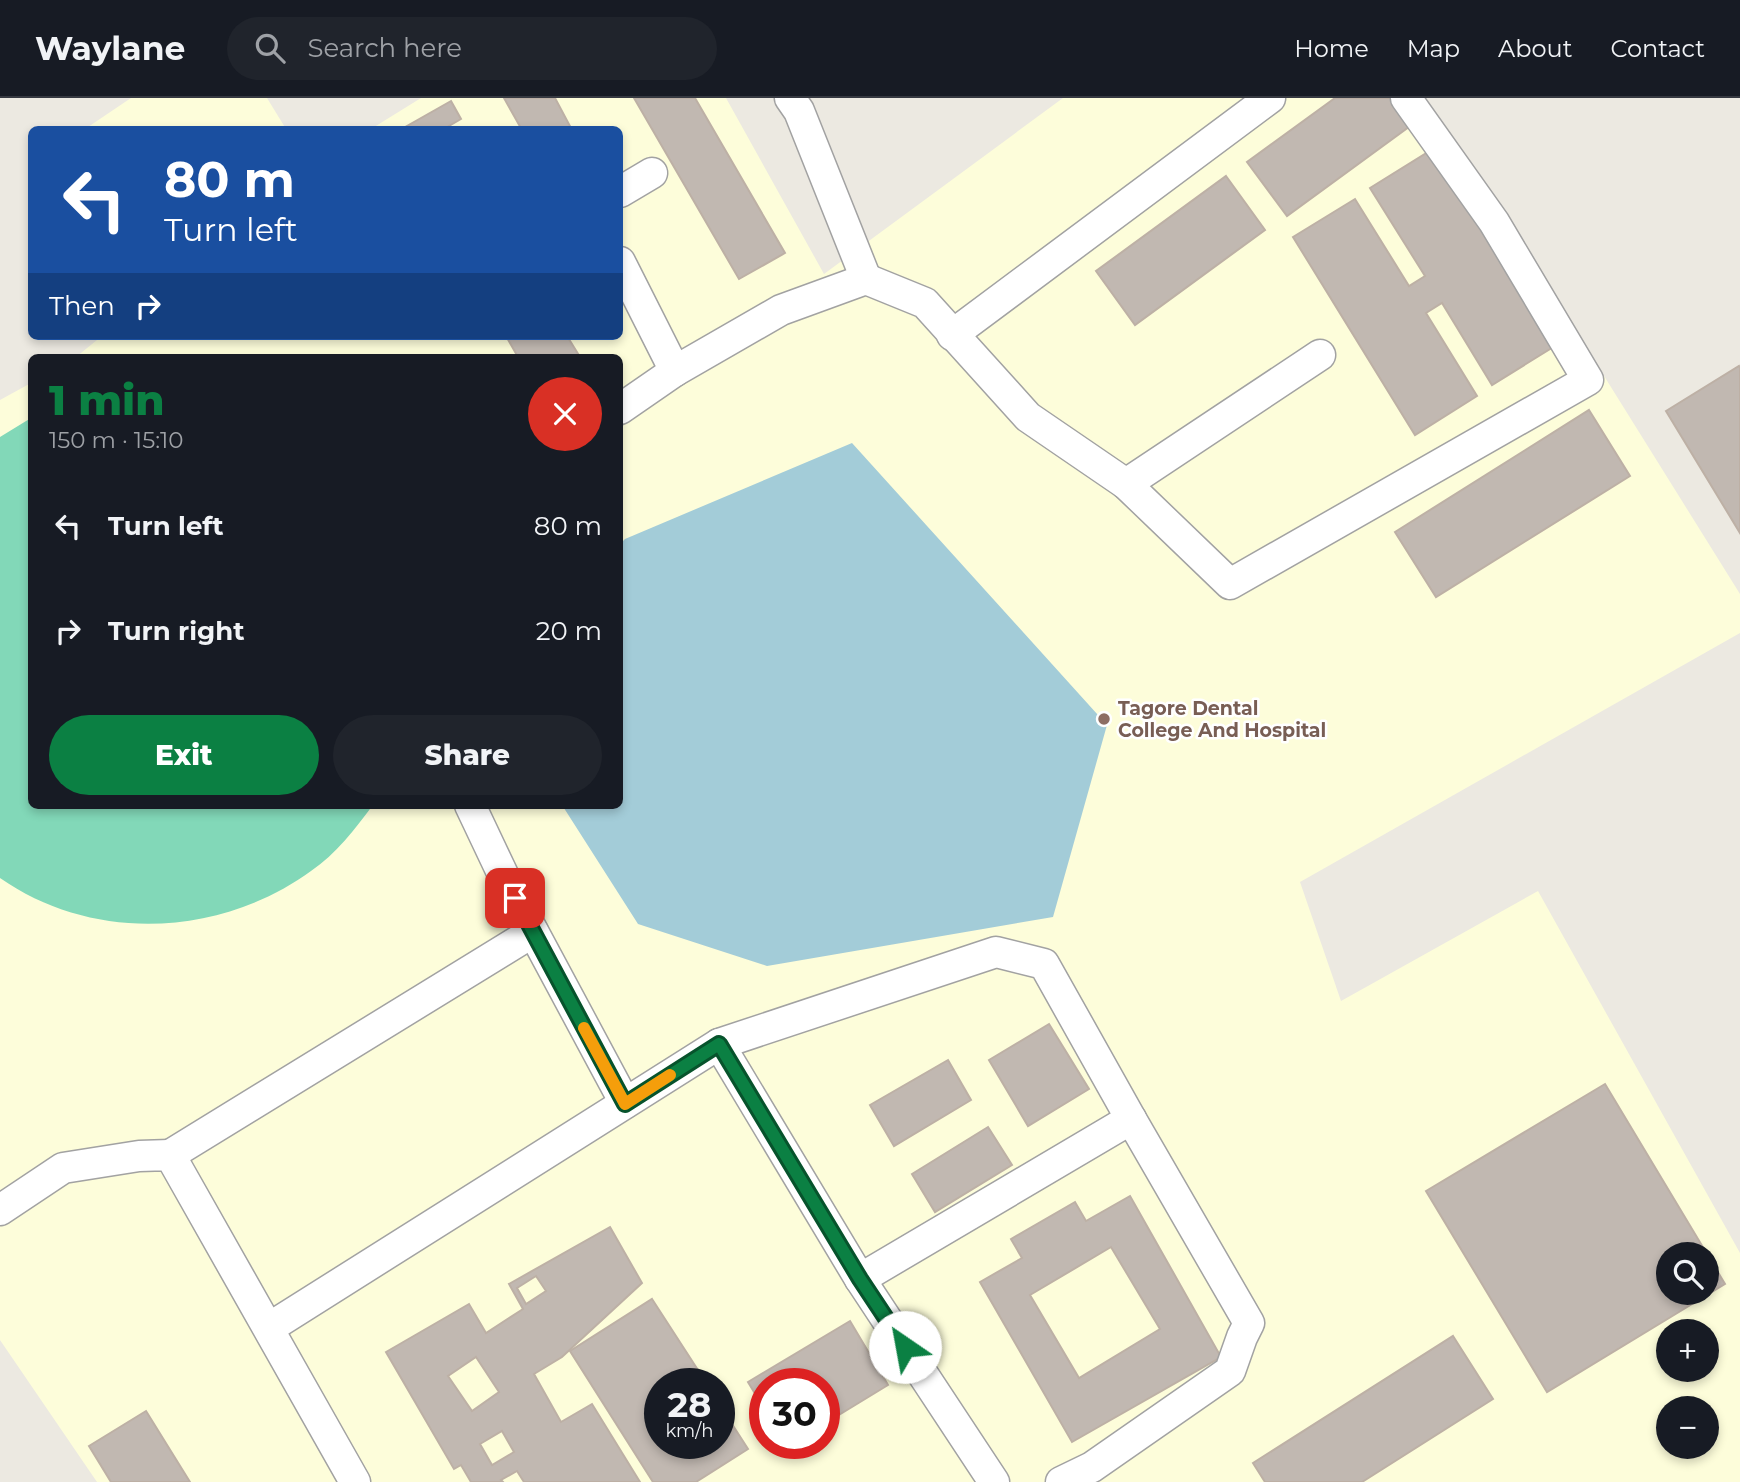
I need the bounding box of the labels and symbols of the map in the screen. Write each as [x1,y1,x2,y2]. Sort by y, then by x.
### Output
place label: Tagore Dental College And Hospital [1118,697,1326,742]
marker: Tagore Dental College And Hospital [1096,711,1112,727]
pin [485,868,545,928]
position arrow [868,1310,942,1384]
speed limit sign: 30 [749,1368,840,1459]

